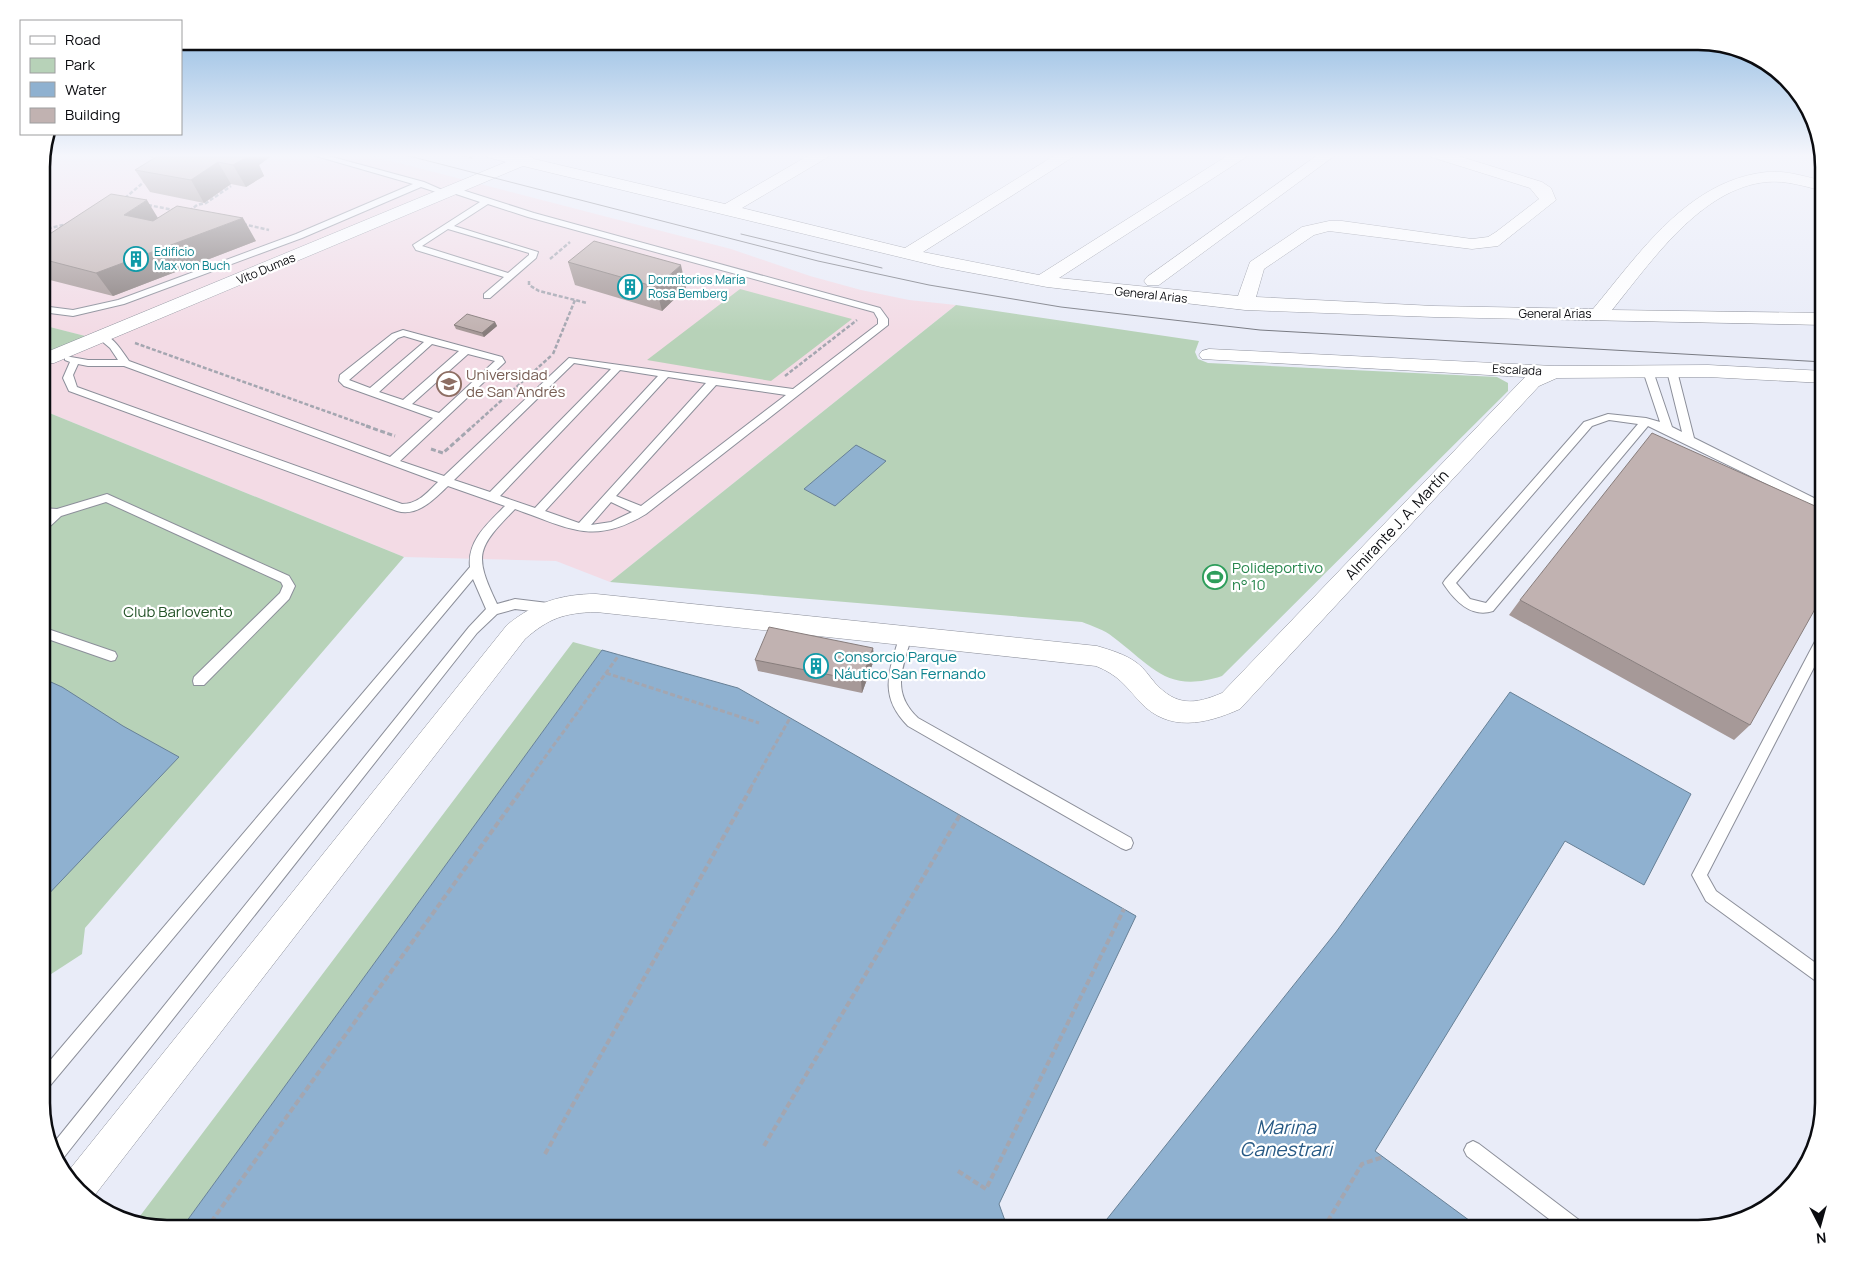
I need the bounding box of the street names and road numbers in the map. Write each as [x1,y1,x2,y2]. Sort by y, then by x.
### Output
street label: Vito Dumas [234,249,298,289]
street label: General Arias [1114,282,1188,307]
street label: General Arias [1518,305,1592,322]
street label: Escalada [1492,360,1542,379]
street label: Almirante J. A. Martín [1340,465,1453,584]

